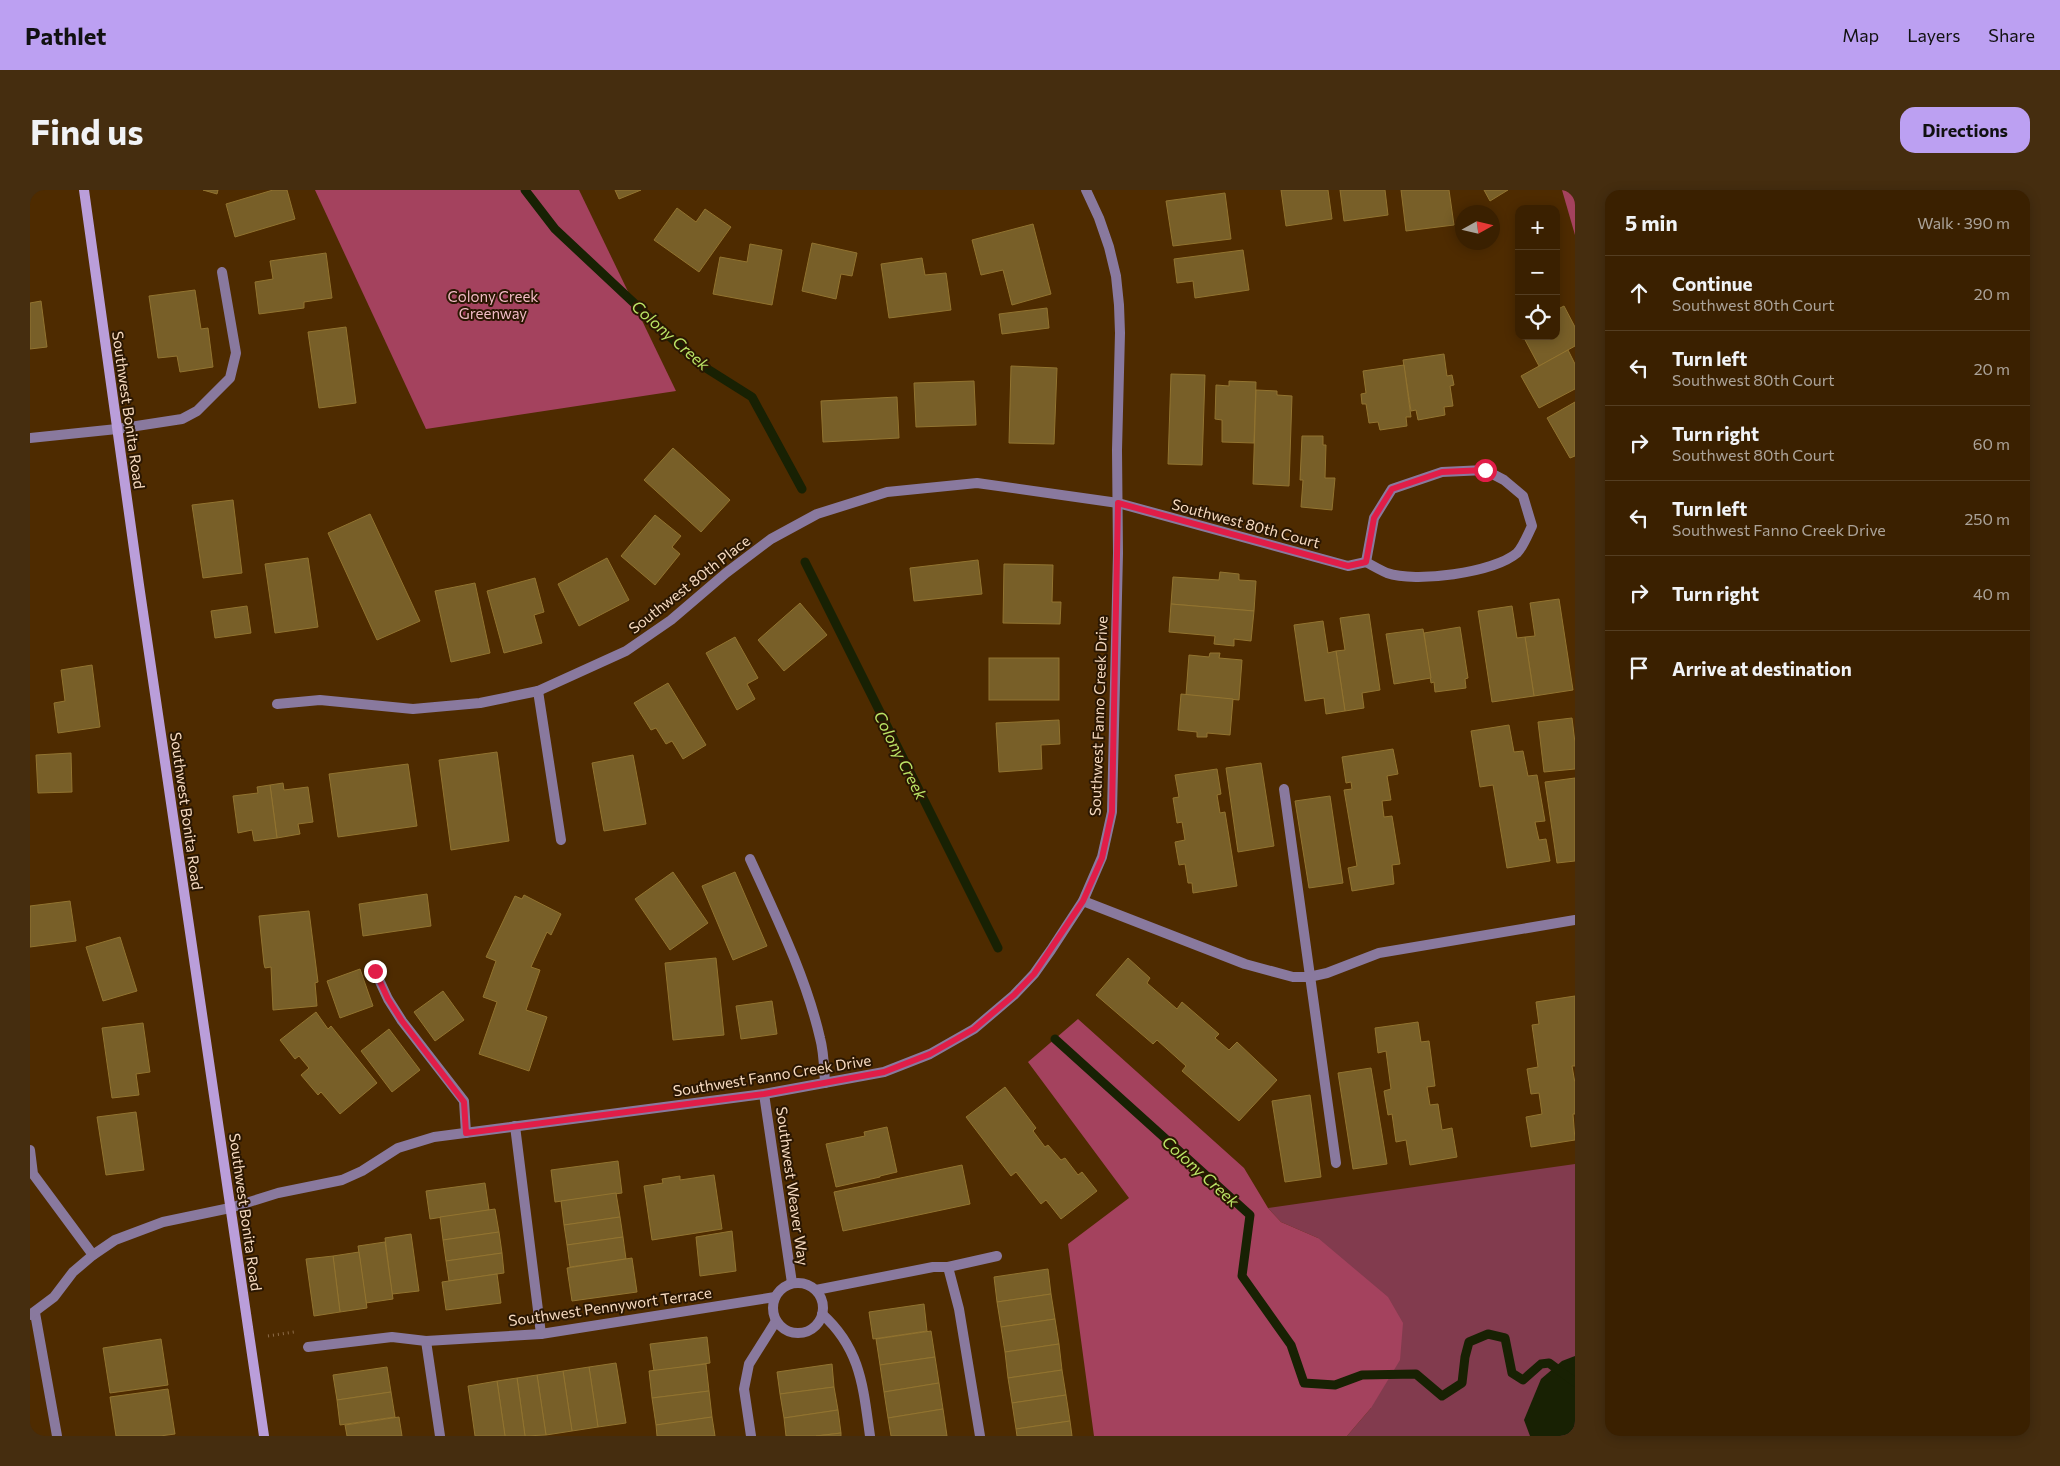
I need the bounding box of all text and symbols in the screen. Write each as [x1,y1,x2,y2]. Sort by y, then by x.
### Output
text: Pathlet [25,21,106,50]
text: Map [1842,24,1879,46]
text: Layers [1907,24,1960,46]
text: Share [1988,24,2035,46]
button: Directions [1900,107,2030,153]
text: Find us [30,109,144,152]
north arrow [1455,205,1500,250]
map controls [1515,205,1560,340]
button: + [1515,205,1560,250]
text: 5 min [1625,210,1678,235]
text: Walk · 390 m [1917,213,2010,232]
button: − [1515,250,1560,295]
text: Continue [1672,272,1752,295]
icon: ahead [1625,279,1653,307]
text: 20 m [1974,284,2010,303]
park label: Colony Creek Greenway [447,287,539,322]
button: locate [1515,295,1560,340]
text: Southwest 80th Court [1672,295,1835,314]
water label: Colony Creek [628,296,714,374]
street label: Southwest Bonita Road [109,330,149,490]
text: Turn left [1672,347,1747,370]
icon: left [1625,354,1653,382]
text: 20 m [1974,359,2010,378]
text: Southwest 80th Court [1672,370,1835,389]
text: Turn right [1672,422,1759,445]
icon: right [1625,429,1653,457]
text: 60 m [1973,434,2010,453]
text: Southwest 80th Court [1672,445,1835,464]
route start [1474,459,1497,482]
street label: Southwest 80th Court [1170,495,1322,551]
text: Turn left [1672,497,1747,520]
icon: left [1625,504,1653,532]
text: 250 m [1964,509,2010,528]
text: Southwest Fanno Creek Drive [1672,520,1886,539]
street label: Southwest 80th Place [625,531,753,637]
icon: right [1625,579,1653,607]
text: Turn right [1672,582,1759,605]
text: 40 m [1973,584,2010,603]
street label: Southwest Fanno Creek Drive [1086,615,1110,816]
icon: arrive [1625,654,1653,682]
text: Arrive at destination [1672,657,1852,680]
water label: Colony Creek [871,707,932,803]
street label: Southwest Bonita Road [167,731,207,891]
route end [364,960,387,983]
street label: Southwest Fanno Creek Drive [672,1050,872,1100]
street label: Southwest Weaver Way [773,1105,813,1267]
street label: Southwest Bonita Road [226,1132,266,1292]
water label: Colony Creek [1159,1132,1244,1211]
street label: Southwest Pennywort Terrace [507,1283,713,1329]

